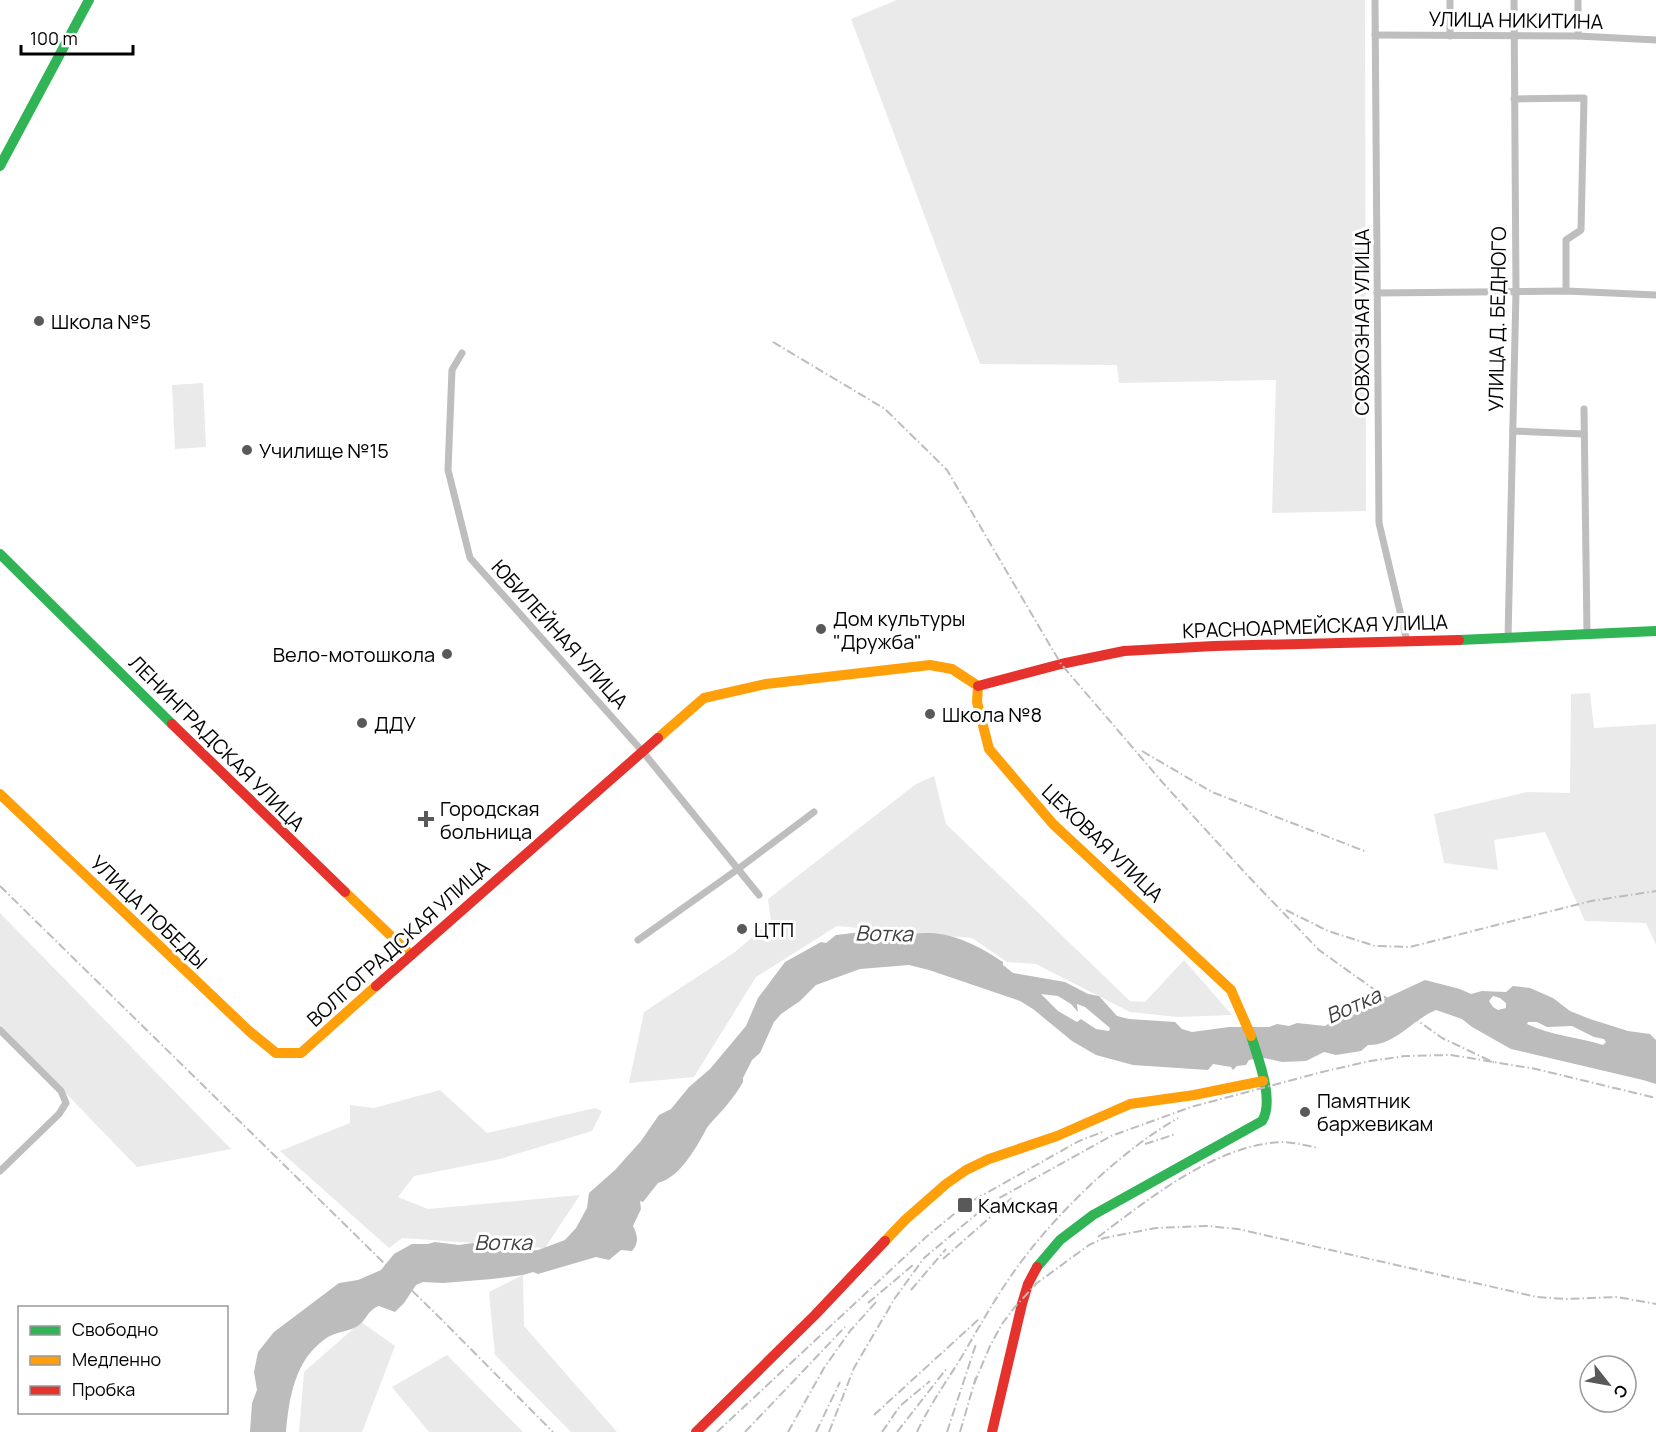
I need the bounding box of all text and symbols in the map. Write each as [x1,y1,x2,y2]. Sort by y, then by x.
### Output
street label: УЛИЦА НИКИТИНА [1428,5,1604,35]
scale bar [21,18,134,56]
text: 100 m [30,26,78,50]
street label: УЛИЦА Д. БЕДНОГО [1482,226,1512,412]
street label: СОВХОЗНАЯ УЛИЦА [1348,228,1375,416]
place label: Школа №5 [51,308,151,335]
marker: Школа №5 [32,314,46,328]
place label: Училище №15 [259,437,389,464]
marker: Училище №15 [240,443,254,457]
street label: ЮБИЛЕЙНАЯ УЛИЦА [486,554,634,715]
place label: Дом культуры "Дружба" [833,605,965,655]
street label: КРАСНОАРМЕЙСКАЯ УЛИЦА [1182,608,1449,644]
marker: Дом культуры "Дружба" [814,622,828,636]
place label: Вело-мотошкола [273,641,435,668]
marker: Вело-мотошкола [440,647,454,661]
street label: ЛЕНИНГРАДСКАЯ УЛИЦА [123,649,311,837]
place label: Школа №8 [942,701,1042,728]
marker: Школа №8 [923,707,937,721]
place label: ДДУ [374,710,416,737]
marker: ДДУ [355,716,369,730]
street label: ЦЕХОВАЯ УЛИЦА [1036,778,1170,908]
place label: Городская больница [440,795,540,845]
marker: Городская больница [417,810,435,828]
street label: УЛИЦА ПОБЕДЫ [85,849,213,975]
street label: ВОЛГОГРАДСКАЯ УЛИЦА [301,853,495,1032]
place label: ЦТП [754,916,794,943]
water label: Вотка [855,918,914,948]
marker: ЦТП [735,922,749,936]
water label: Вотка [1321,980,1386,1030]
place label: Памятник баржевикам [1317,1087,1433,1137]
marker: Памятник баржевикам [1298,1105,1312,1119]
place label: Камская [978,1192,1058,1219]
marker: Камская [956,1196,974,1214]
water label: Вотка [474,1228,533,1256]
legend [18,1306,228,1414]
text: Свободно [72,1317,158,1341]
text: Медленно [72,1347,161,1371]
north arrow [1578,1354,1638,1414]
text: Пробка [72,1377,135,1401]
text: С [1608,1381,1633,1403]

